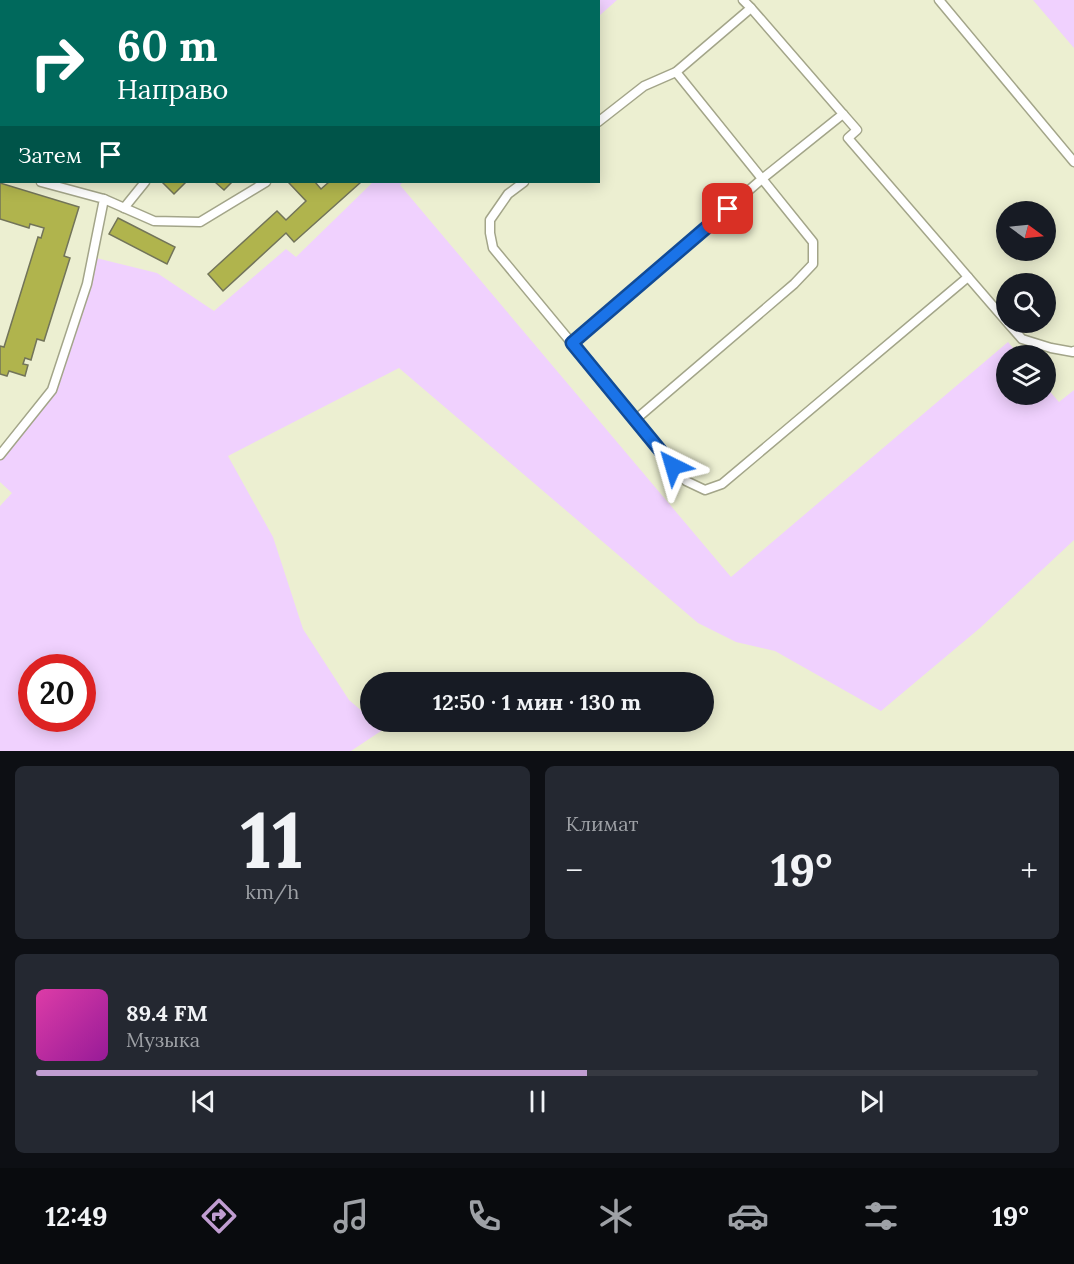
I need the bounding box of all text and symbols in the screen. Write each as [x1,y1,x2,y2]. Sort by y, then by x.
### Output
text: 60 m [117,19,218,73]
icon: right [18,24,96,102]
text: Направо [117,72,228,106]
icon: arrive [94,138,127,171]
text: Затем [18,141,82,169]
pin [702,183,753,234]
icon: arrive [711,192,744,225]
north arrow [996,201,1056,261]
map controls [996,201,1056,405]
button: search [996,273,1056,333]
button: layers [996,345,1056,405]
position arrow [641,434,705,498]
speed limit sign: 20 [18,654,96,732]
text: 12:50 · 1 мин · 130 m [433,688,641,716]
text: 11 [241,790,304,889]
text: Климат [566,811,639,836]
text: 19° [771,841,832,898]
text: − [566,849,583,891]
text: + [1020,849,1038,891]
text: km/h [245,879,299,904]
text: 89.4 FM [126,999,208,1027]
text: Музыка [126,1027,200,1052]
icon: previous [187,1085,220,1118]
icon: pause [521,1085,554,1118]
icon: next [855,1085,888,1118]
icon: directions [198,1195,240,1237]
icon: music [330,1195,372,1237]
icon: phone [463,1195,505,1237]
icon: climate [595,1195,637,1237]
icon: car [727,1195,769,1237]
icon: filters [860,1195,902,1237]
text: 12:49 [45,1199,108,1233]
text: 19° [992,1199,1029,1233]

